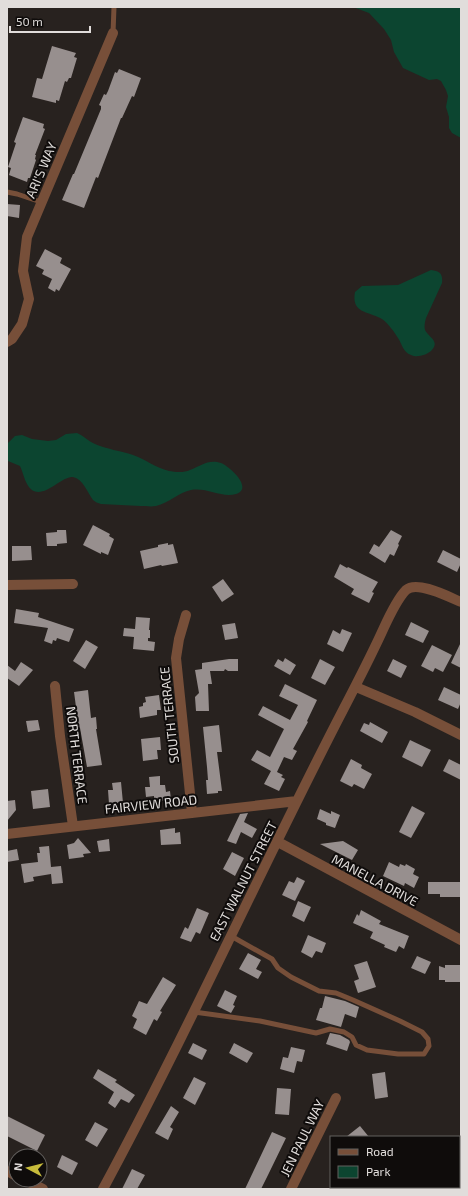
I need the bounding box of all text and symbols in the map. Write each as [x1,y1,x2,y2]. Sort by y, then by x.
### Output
scale bar [10,8,90,34]
text: 50 m [16,14,43,28]
street label: ARI'S WAY [22,139,60,200]
street label: SOUTH TERRACE [156,666,182,764]
street label: NORTH TERRACE [63,705,91,805]
street label: FAIRVIEW ROAD [104,791,198,817]
street label: EAST WALNUT STREET [206,818,280,944]
street label: MANELLA DRIVE [329,851,421,909]
street label: JEN PAUL WAY [276,1096,328,1179]
legend [330,1136,460,1188]
text: Road [366,1144,394,1158]
north arrow [8,1148,48,1188]
text: N [11,1162,25,1171]
text: Park [366,1164,391,1178]

